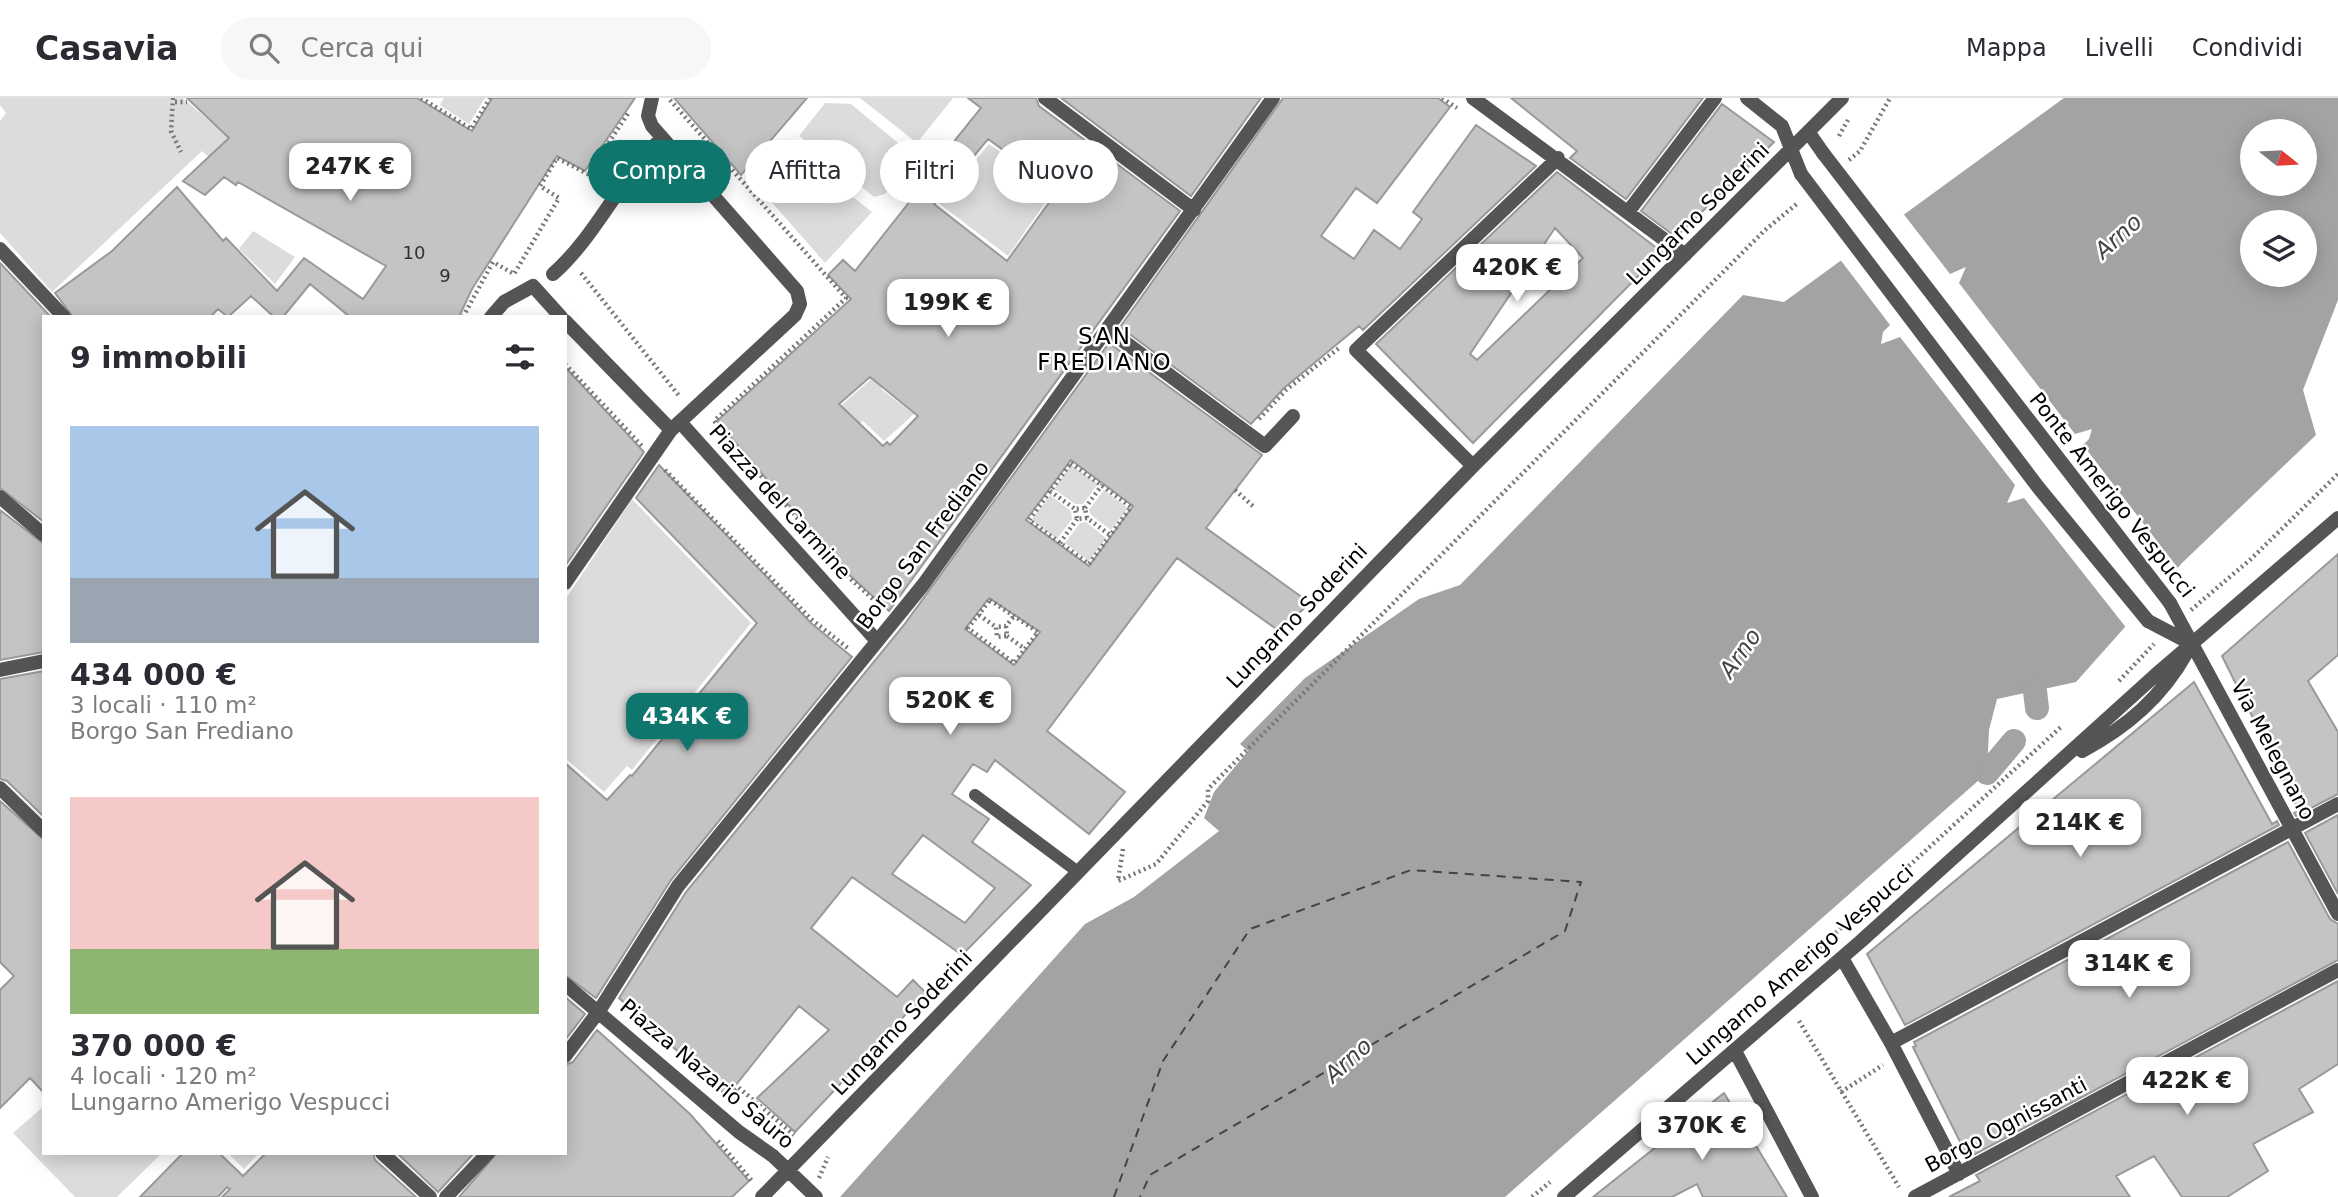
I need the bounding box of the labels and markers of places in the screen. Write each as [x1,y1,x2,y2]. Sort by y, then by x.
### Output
pin: 247K € [293,144,407,203]
pin: 420K € [1460,244,1574,304]
pin: 199K € [891,280,1005,339]
pin: 520K € [893,678,1007,737]
pin: 434K € [630,694,744,753]
pin: 214K € [2023,800,2137,859]
pin: 314K € [2072,940,2186,1000]
pin: 422K € [2130,1058,2244,1117]
pin: 370K € [1645,1102,1759,1162]

